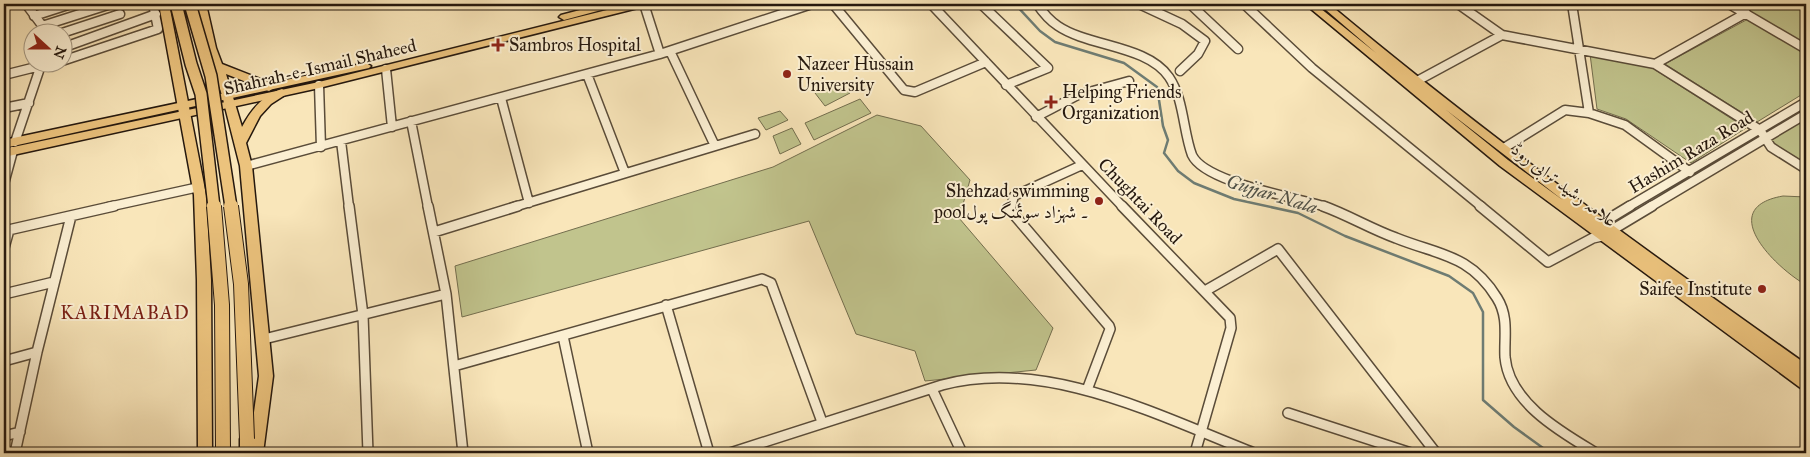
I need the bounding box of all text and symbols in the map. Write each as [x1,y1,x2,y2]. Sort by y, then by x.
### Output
north arrow [22,22,72,72]
street label: Shahrah-e-Ismail Shaheed [222,34,418,100]
place label: Sambros Hospital [509,34,641,56]
marker: Sambros Hospital [491,38,505,52]
text: N [50,44,70,61]
place label: Nazeer Hussain University [797,53,914,96]
marker: Nazeer Hussain University [781,68,793,80]
place label: Helping Friends Organization [1062,81,1182,125]
marker: Helping Friends Organization [1044,95,1058,109]
street label: Hashim Raza Road [1624,106,1758,198]
street label: علامہ رشید ترابی روڈ [1506,138,1621,233]
street label: Chughtai Road [1093,153,1187,249]
water label: Gujjar Nala [1224,169,1320,219]
place label: Shehzad swimming pool۔ شہزاد سوئمنگ پول [933,180,1090,225]
marker: Shehzad swimming pool۔ شہزاد سوئمنگ پول [1093,195,1105,207]
place label: Saifee Institute [1639,278,1752,300]
marker: Saifee Institute [1756,283,1768,295]
district label: KARIMABAD [60,301,190,324]

